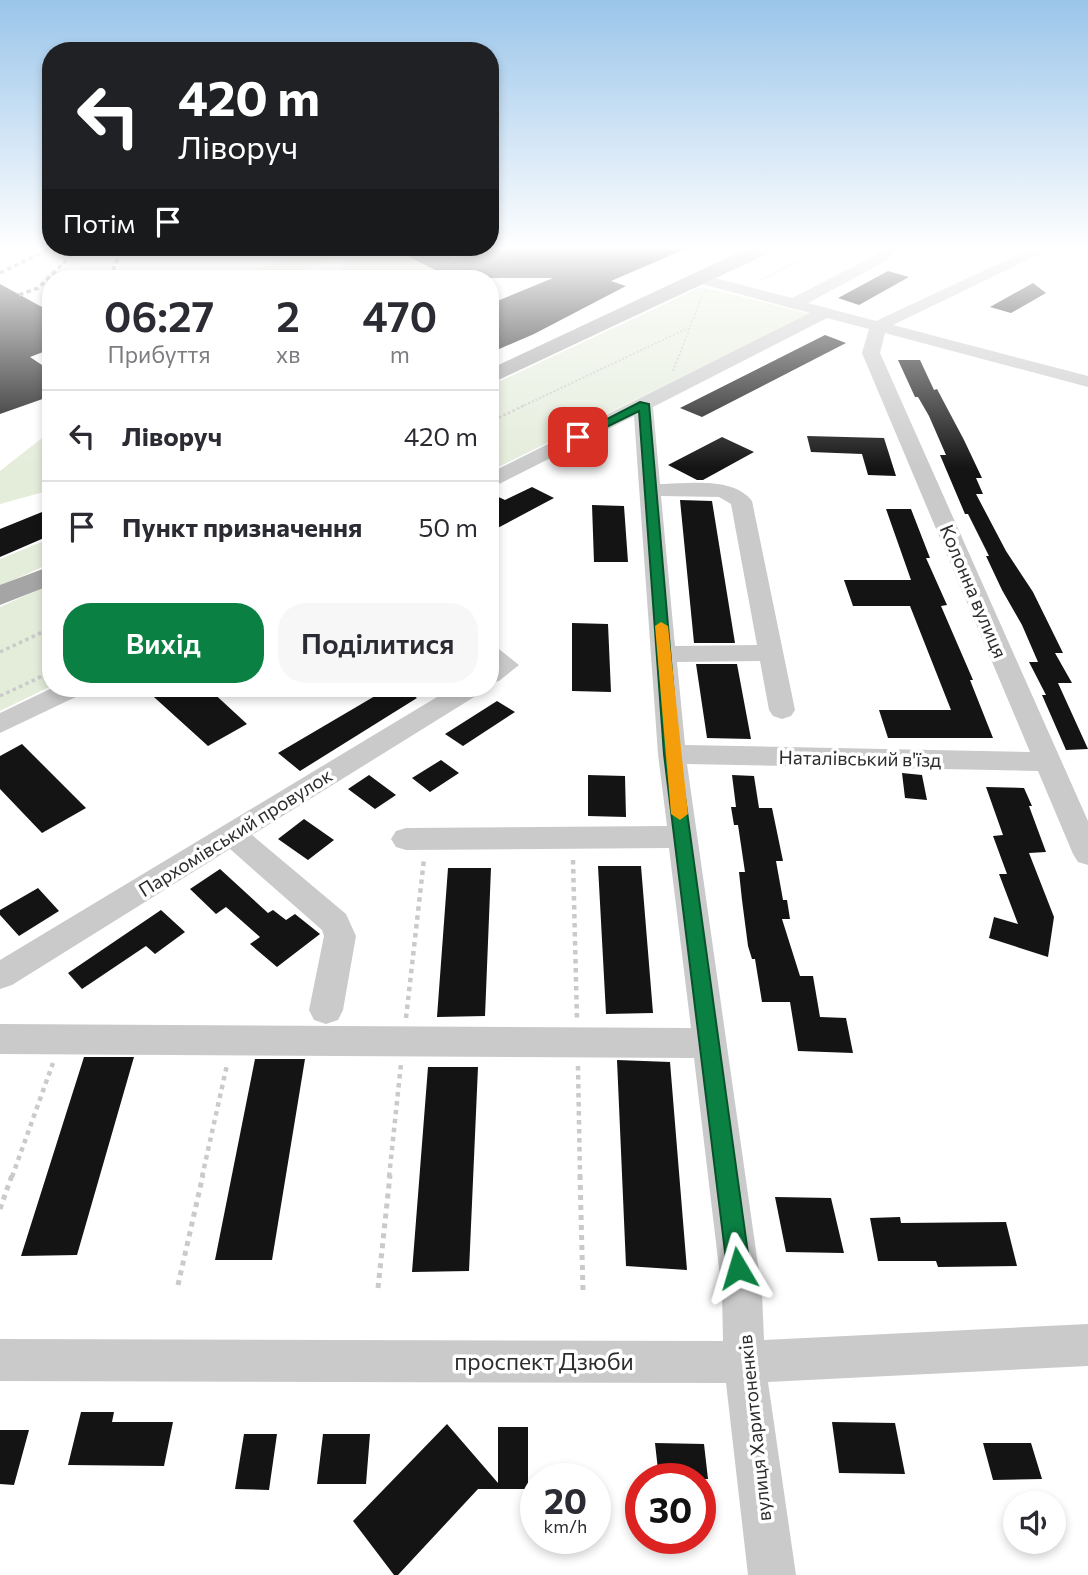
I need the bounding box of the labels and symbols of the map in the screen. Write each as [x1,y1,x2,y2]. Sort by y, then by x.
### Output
pin [548,407,608,467]
street label: Колонна вулиця [935,521,1013,661]
street label: Наталівський в'їзд [778,745,942,771]
street label: Пархомівський провулок [134,763,336,901]
position arrow [701,1231,775,1305]
street label: вулиця Харитоненків [733,1334,775,1522]
street label: проспект Дзюби [454,1347,634,1375]
speed limit sign: 30 [625,1463,716,1554]

